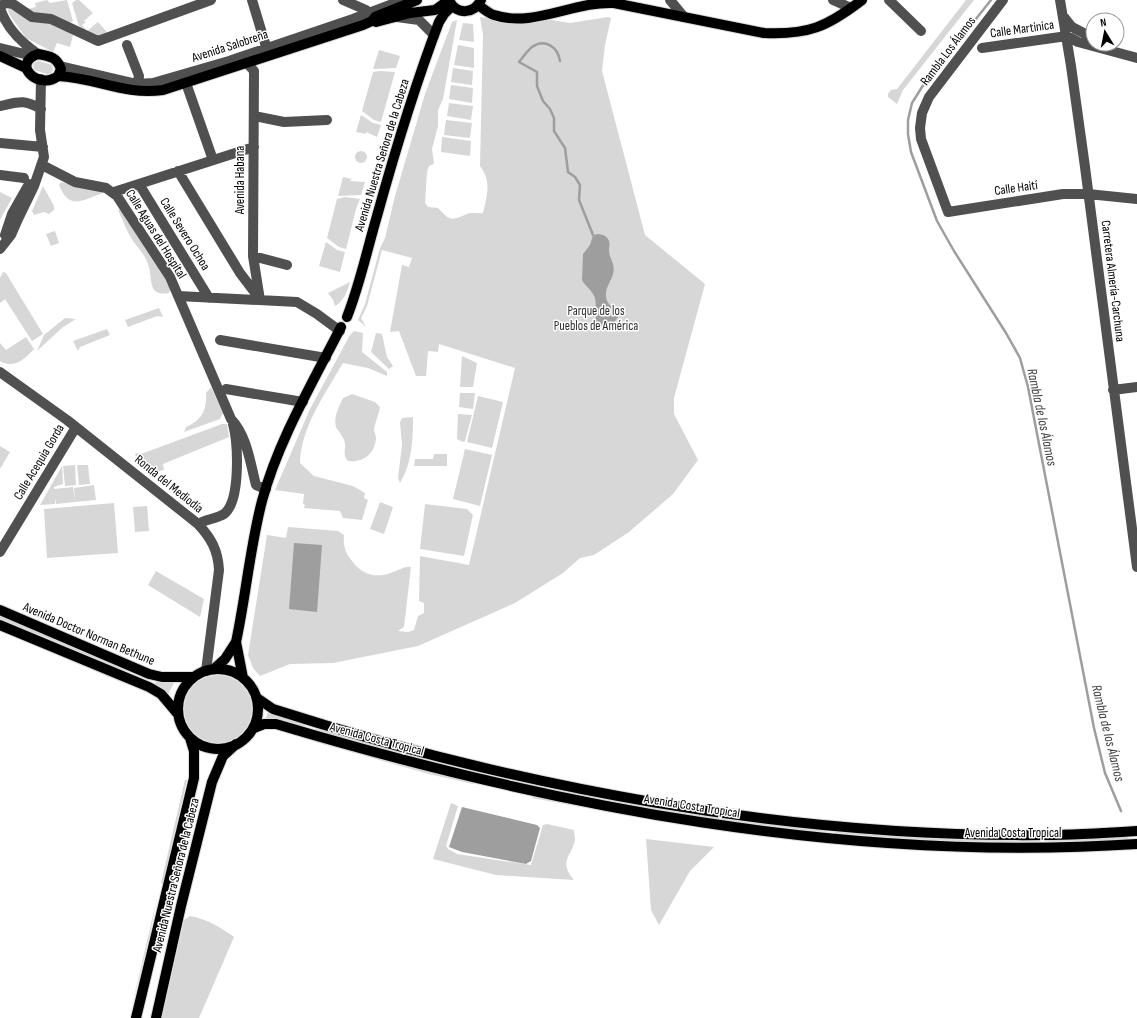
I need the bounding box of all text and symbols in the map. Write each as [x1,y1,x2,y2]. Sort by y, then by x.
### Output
north arrow [1085,12,1125,52]
street label: Rambla Los Álamos [917,13,979,89]
text: N [1099,16,1107,30]
street label: Calle Martinica [989,17,1055,41]
street label: Avenida Salobreña [189,26,270,66]
street label: Avenida Nuestra Señora de la Cabeza [351,77,413,234]
street label: Avenida Habana [232,146,248,215]
street label: Calle Haití [993,177,1039,199]
street label: Calle Aguas del Hospital [122,186,190,282]
street label: Calle Severo Ochoa [156,195,214,273]
street label: Carretera Almería-Carchuna [1098,219,1128,343]
park label: Parque de los Pueblos de América [554,303,638,334]
water label: Rambla de los Álamos [1023,367,1061,467]
street label: Calle Acequia Gorda [10,421,68,503]
street label: Ronda del Mediodía [132,452,206,516]
street label: Avenida Doctor Norman Bethune [20,599,157,669]
water label: Rambla de los Álamos [1088,683,1128,783]
street label: Avenida Costa Tropical [327,718,426,759]
street label: Avenida Costa Tropical [642,790,741,821]
street label: Avenida Nuestra Señora de la Cabeza [149,796,203,955]
street label: Avenida Costa Tropical [964,825,1061,841]

